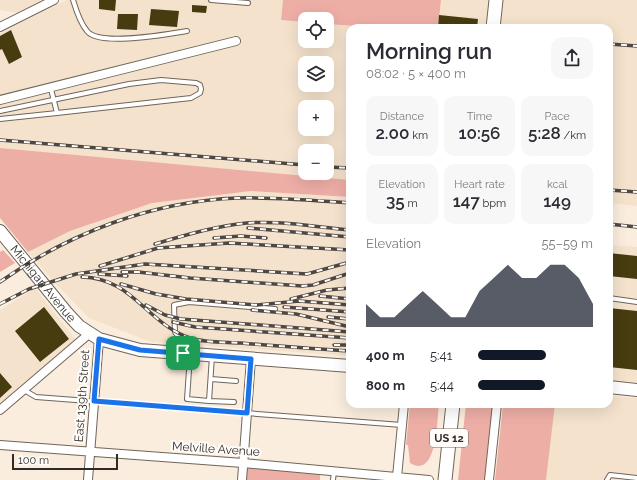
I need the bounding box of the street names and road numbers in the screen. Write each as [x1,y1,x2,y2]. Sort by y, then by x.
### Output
street label: Michigan Avenue [7,242,79,325]
street label: East 139th Street [72,349,92,443]
road number: US 12 [430,429,468,447]
street label: Melville Avenue [172,439,260,459]

